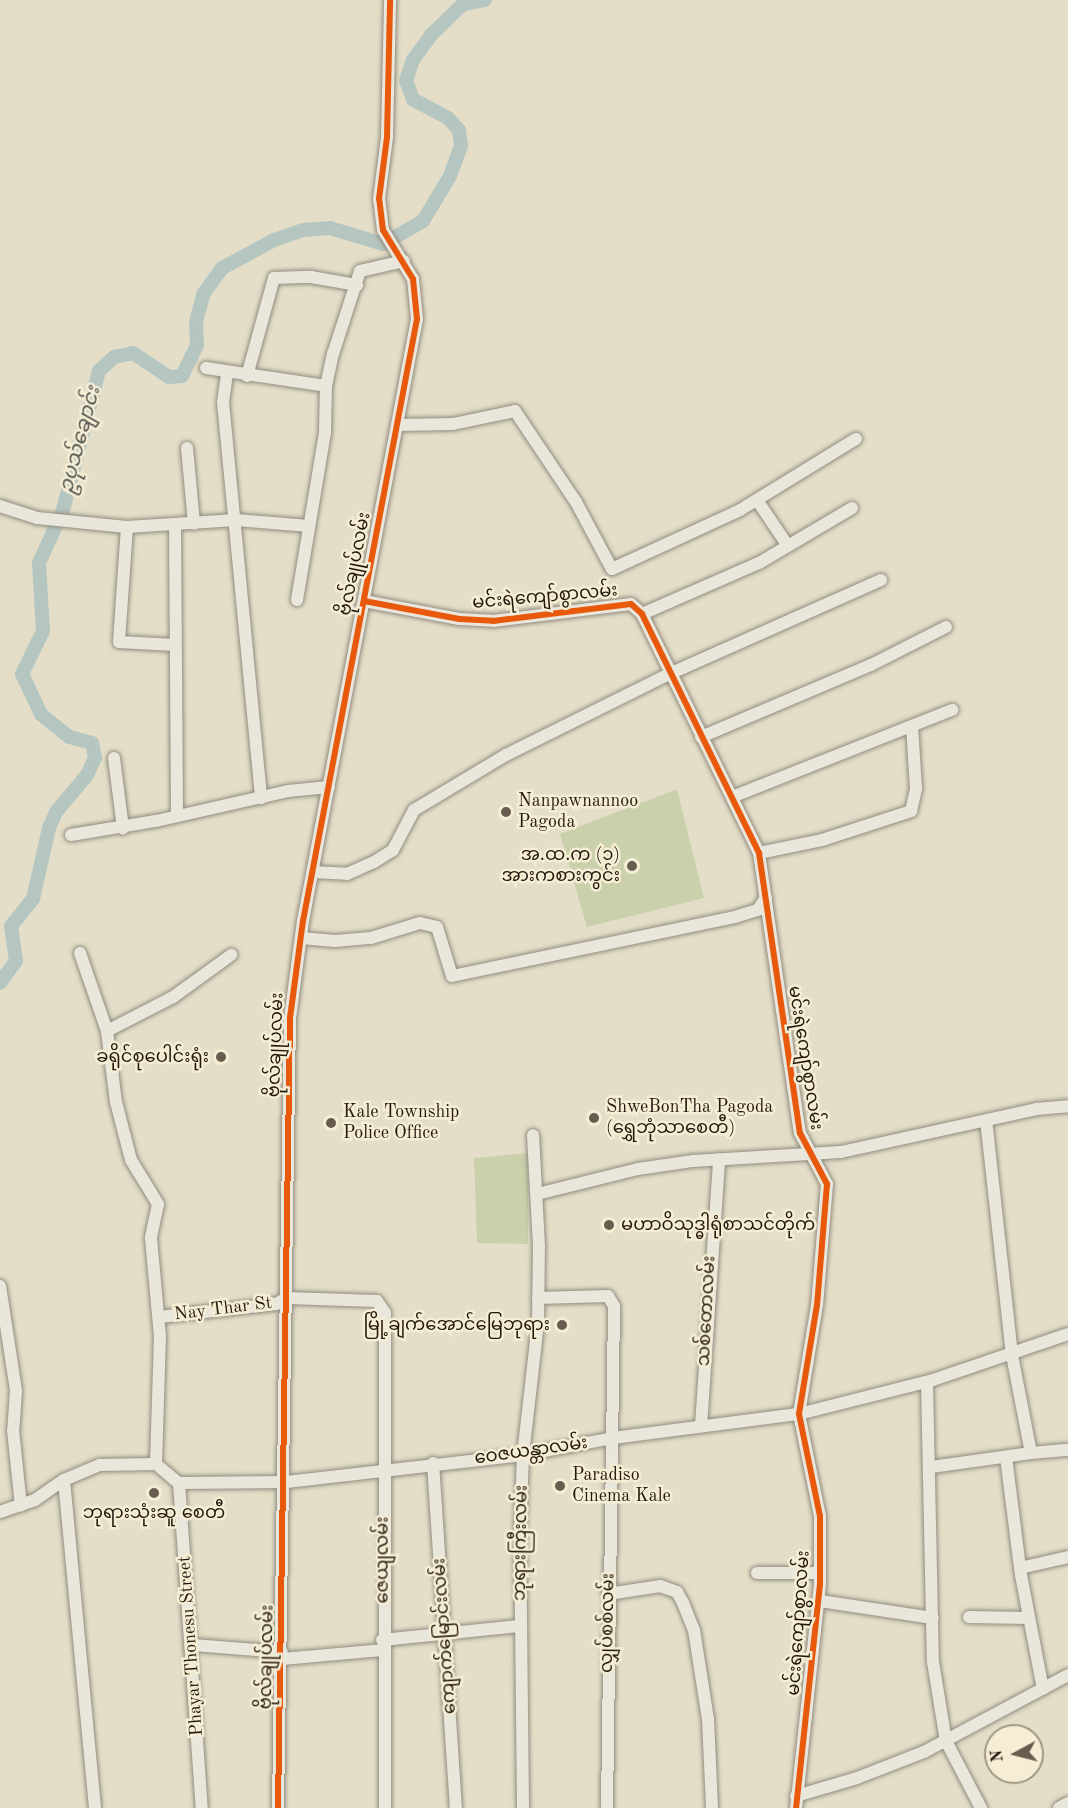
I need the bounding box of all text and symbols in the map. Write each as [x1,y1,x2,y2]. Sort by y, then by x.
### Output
water label: ဥပုသ်ချောင်း [55,384,107,496]
street label: ဗိုလ်ချုပ်လမ်း [334,511,376,617]
street label: မင်းရဲကျော်စွာလမ်း [472,580,618,614]
place label: Nanpawnannoo Pagoda [518,791,638,834]
marker: Nanpawnannoo Pagoda [499,805,513,819]
place label: အ.ထ.က (၁) အားကစားကွင်း [501,845,620,888]
marker: အ.ထ.က (၁) အားကစားကွင်း [625,859,639,873]
street label: မင်းရဲကျော်စွာလမ်း [783,984,827,1132]
street label: ဗိုလ်ချုပ်လမ်း [263,992,289,1098]
place label: ခရိုင်စုပေါင်းရုံး [96,1046,209,1068]
marker: ခရိုင်စုပေါင်းရုံး [214,1050,228,1064]
place label: ShweBonTha Pagoda (ရွှေဘုံသာစေတီ) [606,1097,773,1140]
place label: Kale Township Police Office [343,1102,459,1144]
marker: ShweBonTha Pagoda (ရွှေဘုံသာစေတီ) [587,1111,601,1125]
marker: Kale Township Police Office [324,1116,338,1130]
place label: မဟာဝိသုဒ္ဓါရုံစာသင်တိုက် [621,1214,815,1236]
marker: မဟာဝိသုဒ္ဓါရုံစာသင်တိုက် [602,1218,616,1232]
street label: သစ်တောလမ်း [693,1255,721,1367]
street label: Nay Thar St [173,1292,273,1326]
place label: မြို့ချက်အောင်မြေဘုရား [364,1314,550,1336]
marker: မြို့ချက်အောင်မြေဘုရား [555,1318,569,1332]
street label: ဝေဇယန္တာလမ်း [473,1432,589,1470]
place label: Paradiso Cinema Kale [572,1465,671,1508]
marker: Paradiso Cinema Kale [553,1479,567,1493]
street label: ဘုရားကြီးလမ်း [509,1485,533,1601]
marker: ဘုရားသုံးဆူ စေတီ [147,1486,161,1500]
place label: ဘုရားသုံးဆူ စေတီ [83,1502,225,1524]
street label: ဇေယျလမ်း [372,1517,394,1603]
street label: မင်းရဲကျော်စွာလမ်း [783,1550,815,1696]
street label: Phayar Thonesu Street [174,1555,208,1737]
street label: ကျောက်မြောင်းလမ်း [429,1557,461,1715]
street label: လျှပ်စစ်လမ်း [596,1573,620,1673]
street label: ဗိုလ်ချုပ်လမ်း [255,1604,279,1710]
north arrow [984,1724,1044,1784]
text: N [989,1749,1007,1763]

